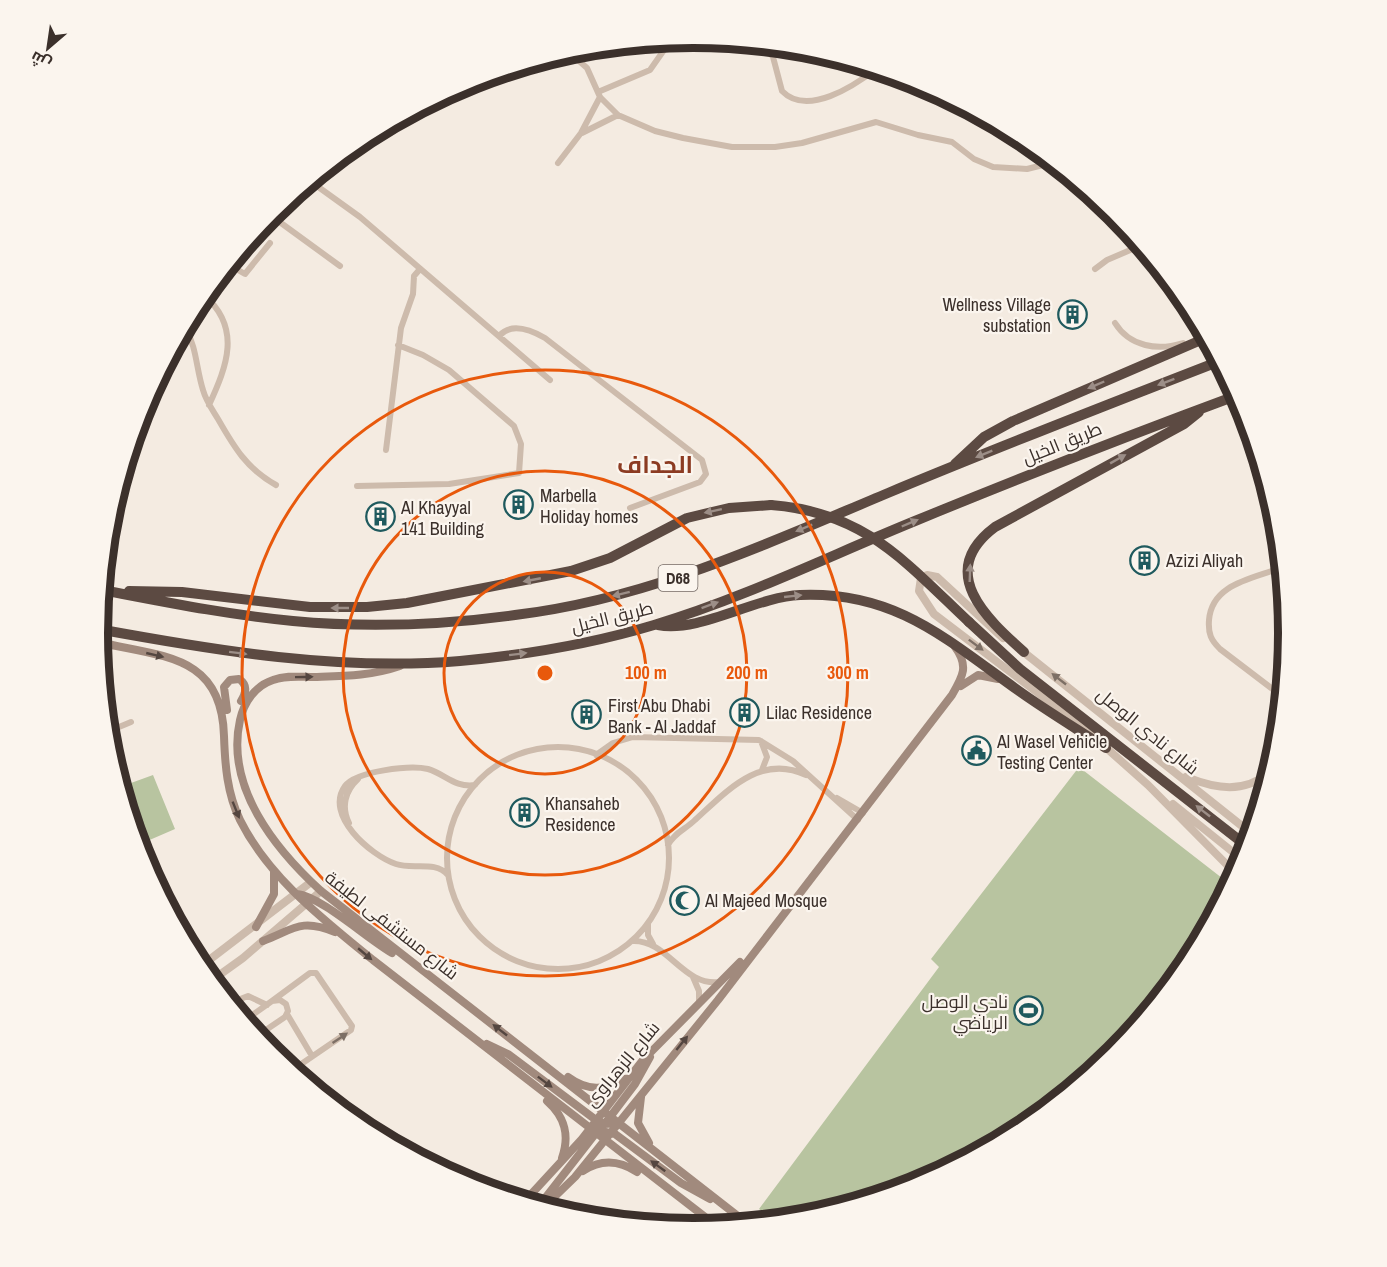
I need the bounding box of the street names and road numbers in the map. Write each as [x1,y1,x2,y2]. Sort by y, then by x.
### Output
street label: طريق الخيل [1018,416,1106,470]
road number: D68 [658,565,698,591]
street label: طريق الخيل [568,595,656,639]
street label: شارع نادي الوصل [1090,682,1205,782]
street label: شارع مستشفى لطيفة [320,865,464,985]
street label: شارع الزهراوى [579,1016,665,1112]

